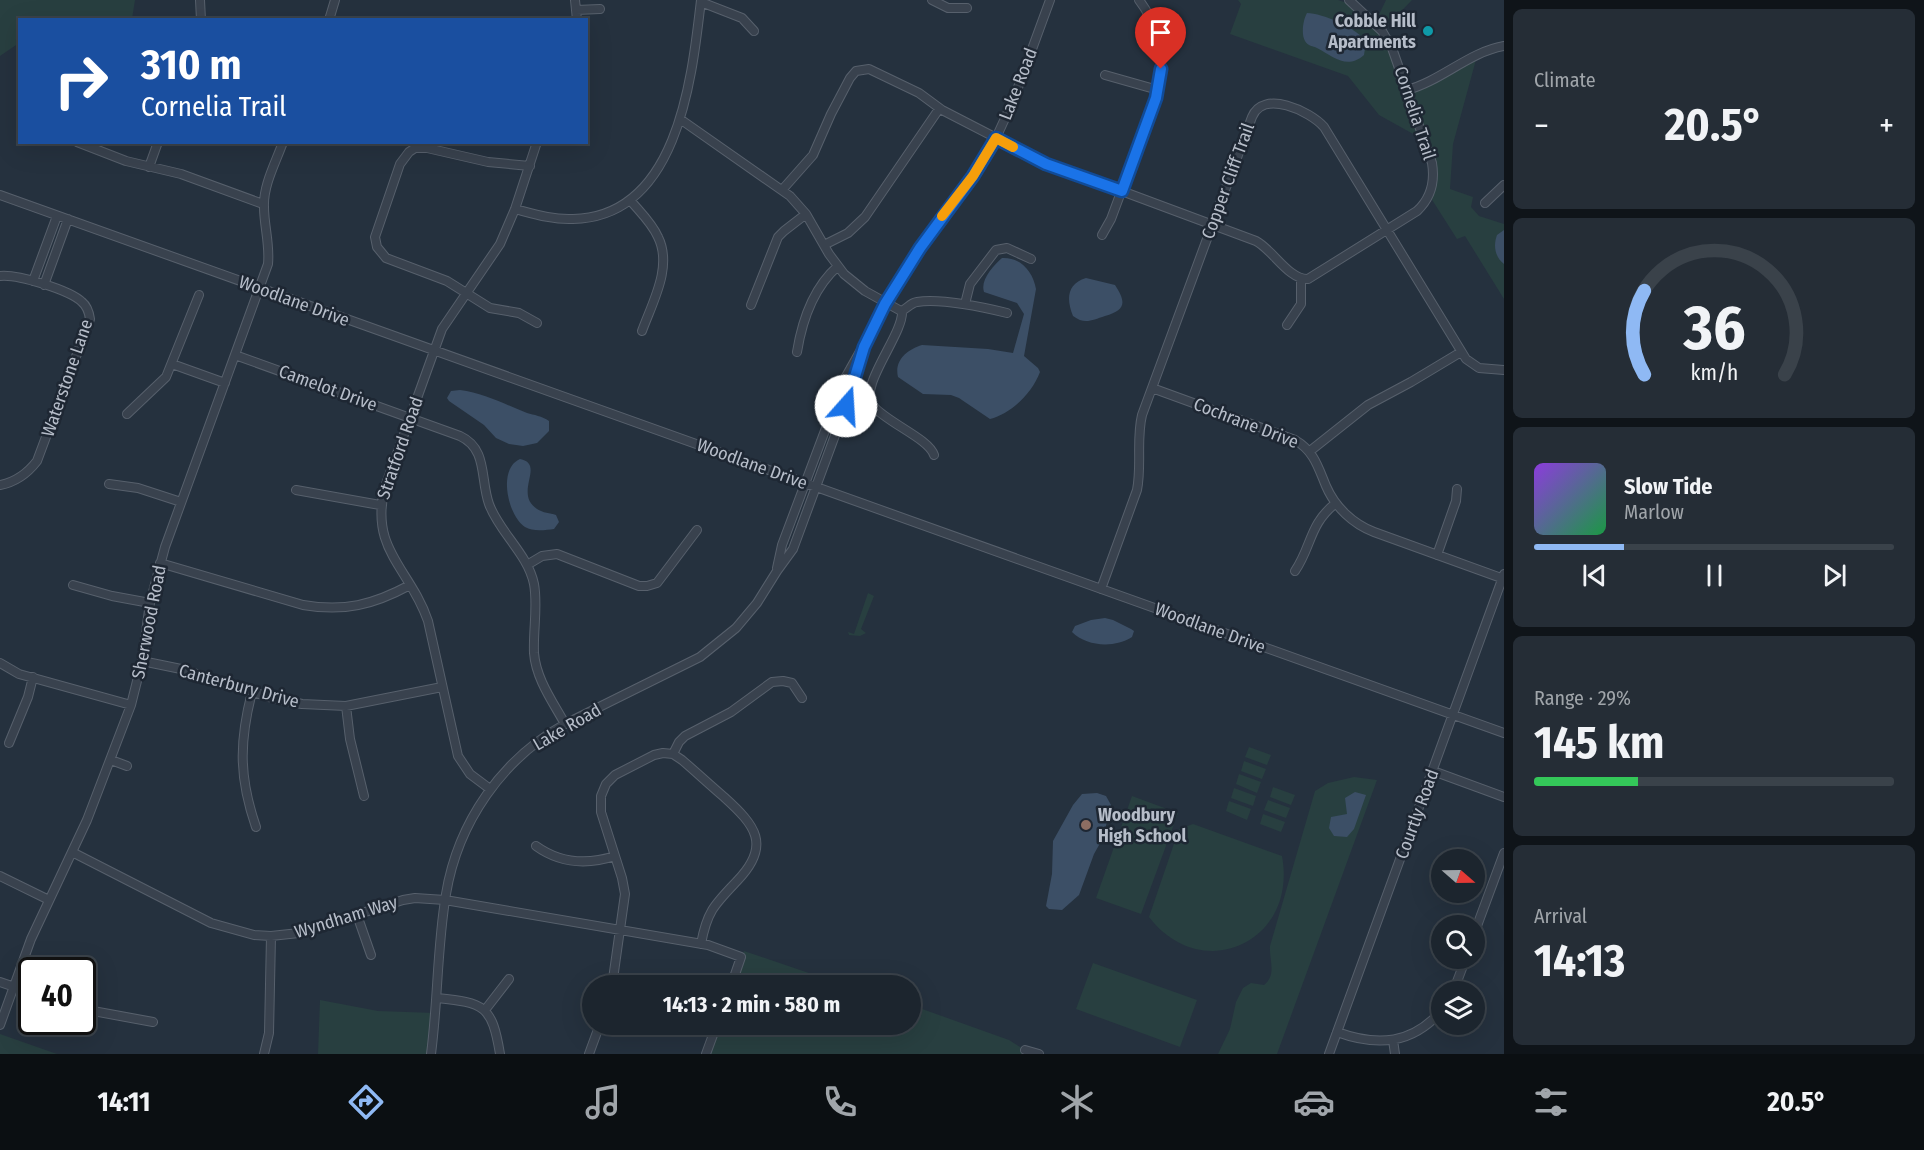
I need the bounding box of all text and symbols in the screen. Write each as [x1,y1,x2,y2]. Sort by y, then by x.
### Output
pin [1135,7,1186,69]
place label: Cobble Hill Apartments [1327,10,1416,53]
icon: arrive [1144,16,1177,49]
marker: Cobble Hill Apartments [1421,24,1435,38]
text: 310 m [141,40,242,90]
icon: right [42,42,120,120]
street label: Lake Road [994,45,1042,123]
street label: Cornelia Trail [1390,64,1441,163]
text: Climate [1534,68,1596,92]
text: Cornelia Trail [141,91,286,123]
text: 20.5° [1664,98,1763,152]
text: − [1534,106,1549,146]
text: + [1879,106,1894,146]
street label: Copper Cliff Trail [1197,120,1259,242]
street label: Woodlane Drive [236,271,352,331]
text: 36 [1682,291,1745,366]
street label: Waterstone Lane [37,316,97,440]
street label: Camelot Drive [276,360,380,416]
text: km/h [1690,360,1738,386]
position arrow [814,374,878,438]
street label: Cochrane Drive [1190,393,1302,453]
street label: Stratford Road [372,394,428,502]
street label: Woodlane Drive [694,434,810,494]
text: Slow Tide [1624,473,1712,500]
text: Marlow [1624,500,1684,524]
icon: previous [1578,559,1611,592]
icon: pause [1698,559,1731,592]
icon: next [1818,559,1851,592]
street label: Sherwood Road [127,563,171,681]
street label: Woodlane Drive [1152,598,1268,658]
street label: Canterbury Drive [176,659,302,713]
text: Range · 29% [1534,686,1631,710]
street label: Lake Road [529,699,605,755]
text: 145 km [1534,716,1664,770]
street label: Courtly Road [1391,766,1443,862]
place label: Woodbury High School [1098,804,1186,847]
marker: Woodbury High School [1079,818,1093,832]
north arrow [1431,849,1485,903]
map controls [1431,849,1485,1035]
street label: Wyndham Way [292,891,400,943]
text: Arrival [1534,904,1587,928]
button: search [1431,915,1485,969]
text: 14:13 [1534,934,1625,988]
speed limit sign: 40 [18,957,96,1035]
button: layers [1431,981,1485,1035]
text: 14:13 · 2 min · 580 m [663,991,840,1018]
icon: directions [345,1081,387,1123]
icon: music [582,1081,624,1123]
icon: phone [819,1081,861,1123]
icon: climate [1056,1081,1098,1123]
icon: car [1293,1081,1335,1123]
icon: filters [1530,1081,1572,1123]
text: 14:11 [97,1086,150,1118]
text: 20.5° [1767,1086,1827,1118]

